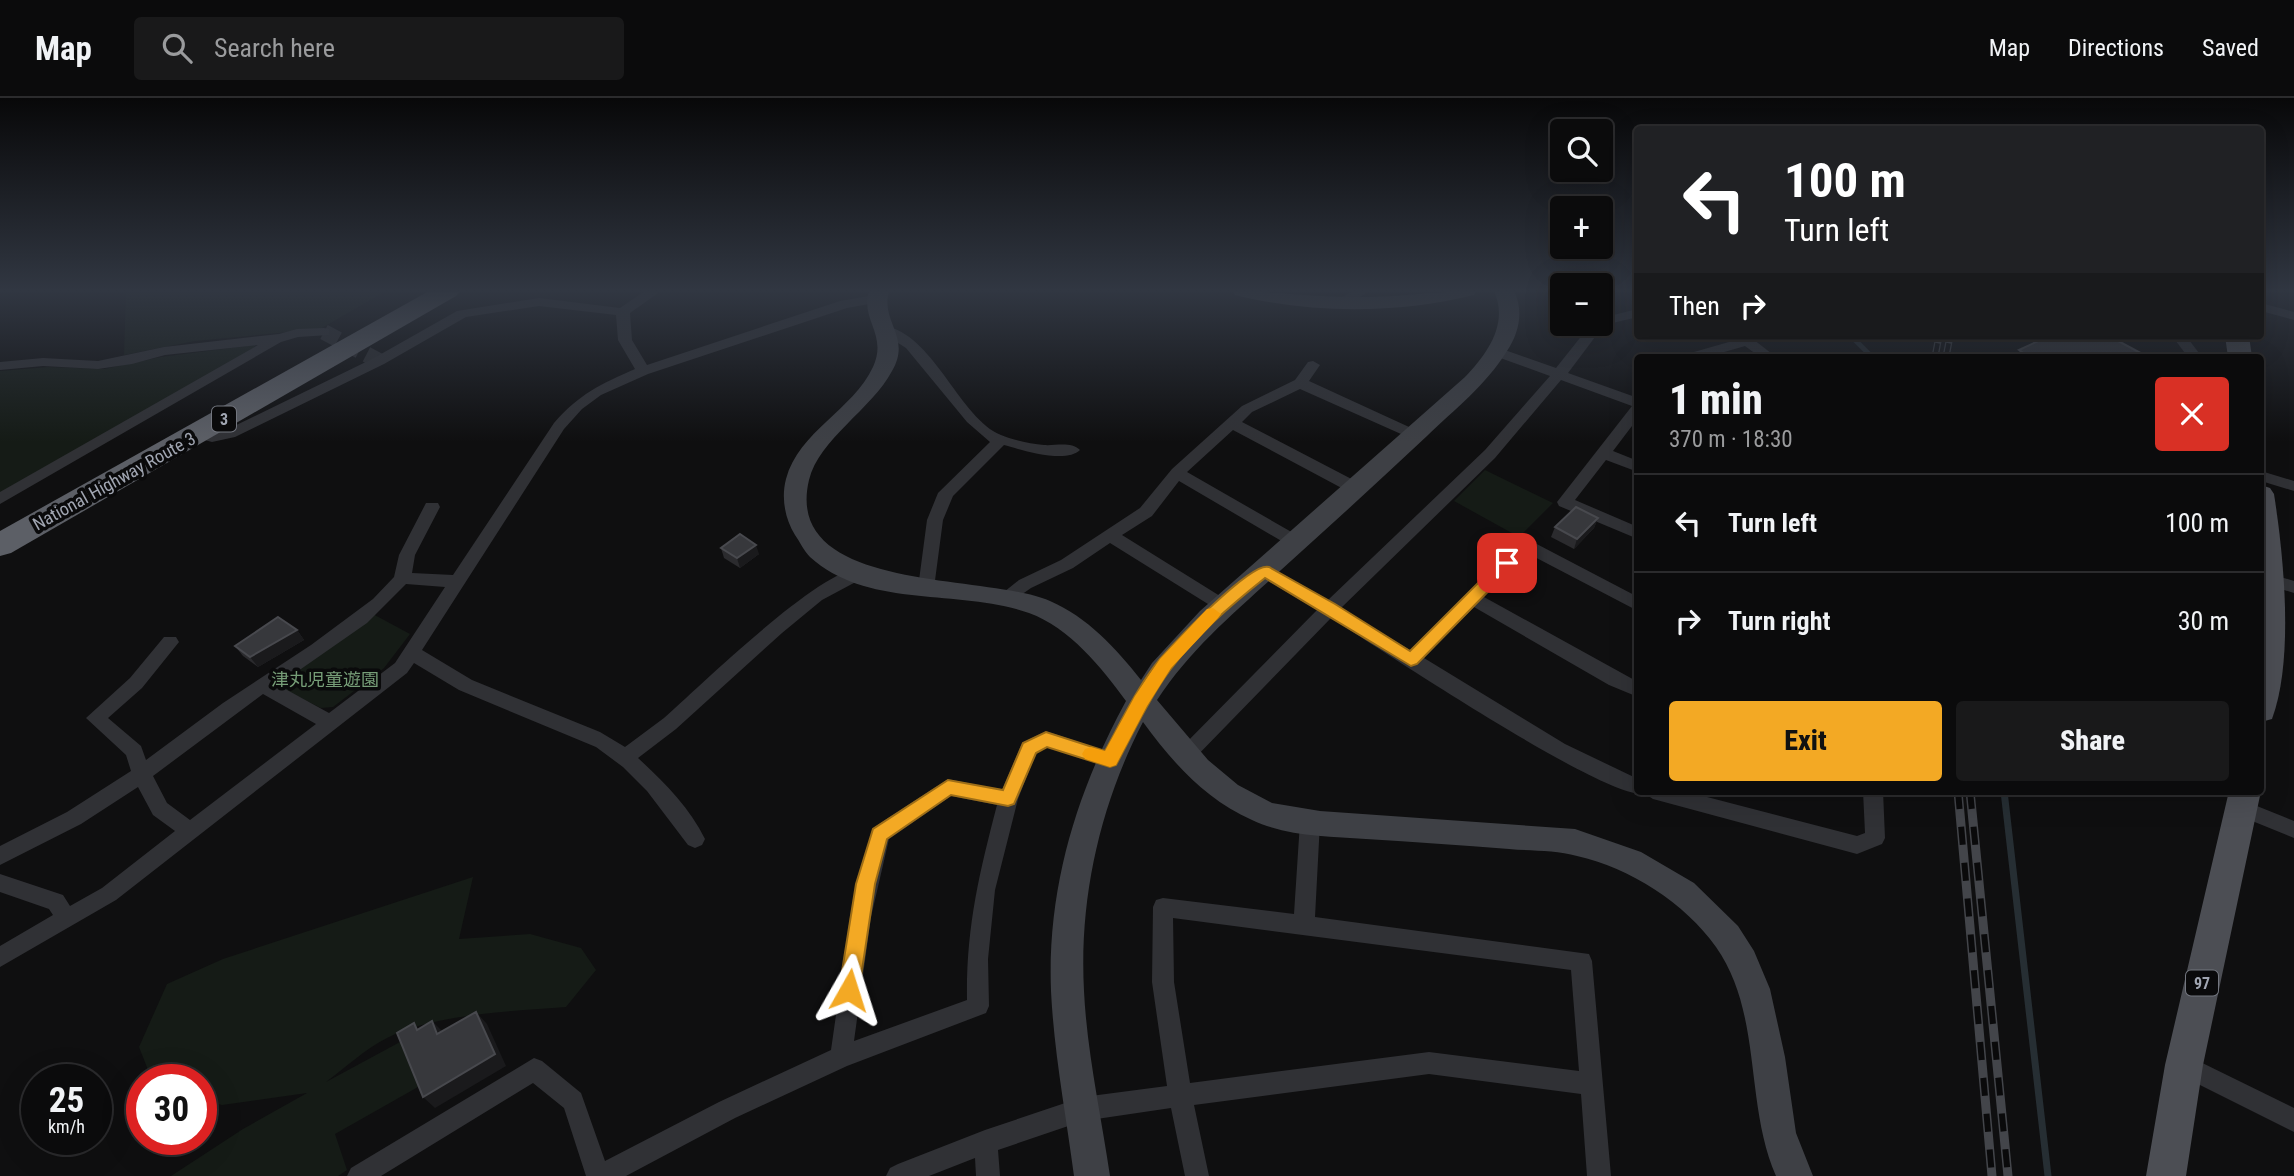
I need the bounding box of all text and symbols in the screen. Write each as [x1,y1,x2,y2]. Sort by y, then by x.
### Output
search box [134,17,624,80]
text: Map [35,29,92,68]
icon: search [158,29,196,67]
text: Search here [214,33,335,63]
text: Map [1989,34,2030,62]
text: Directions [2068,34,2164,62]
text: Saved [2202,34,2259,62]
map controls [1550,119,1613,336]
button: search [1550,119,1613,182]
text: 100 m [1784,152,1906,209]
icon: left [1669,154,1760,245]
button: + [1550,196,1613,259]
text: Turn left [1784,211,1889,249]
button: − [1550,273,1613,336]
icon: right [1734,287,1772,325]
text: Then [1669,291,1720,321]
text: 1 min [1669,375,1763,424]
button: close [2155,377,2229,451]
road number: 3 [212,406,236,432]
text: 370 m · 18:30 [1669,426,1793,453]
street label: National Highway Route 3 [29,428,199,534]
icon: left [1669,504,1707,542]
text: Turn left [1728,508,1817,538]
text: 100 m [2165,508,2229,538]
pin [1477,533,1537,593]
icon: arrive [1488,544,1526,582]
icon: right [1669,602,1707,640]
text: Turn right [1728,606,1830,636]
text: 30 m [2178,606,2229,636]
park label: 津丸児童遊園 [271,669,379,690]
button: Exit [1669,701,1942,781]
button: Share [1956,701,2229,781]
position arrow [812,953,886,1027]
road number: 97 [2186,970,2218,996]
speed limit sign: 30 [126,1064,217,1155]
text: 25 [49,1080,84,1121]
text: km/h [48,1116,85,1137]

